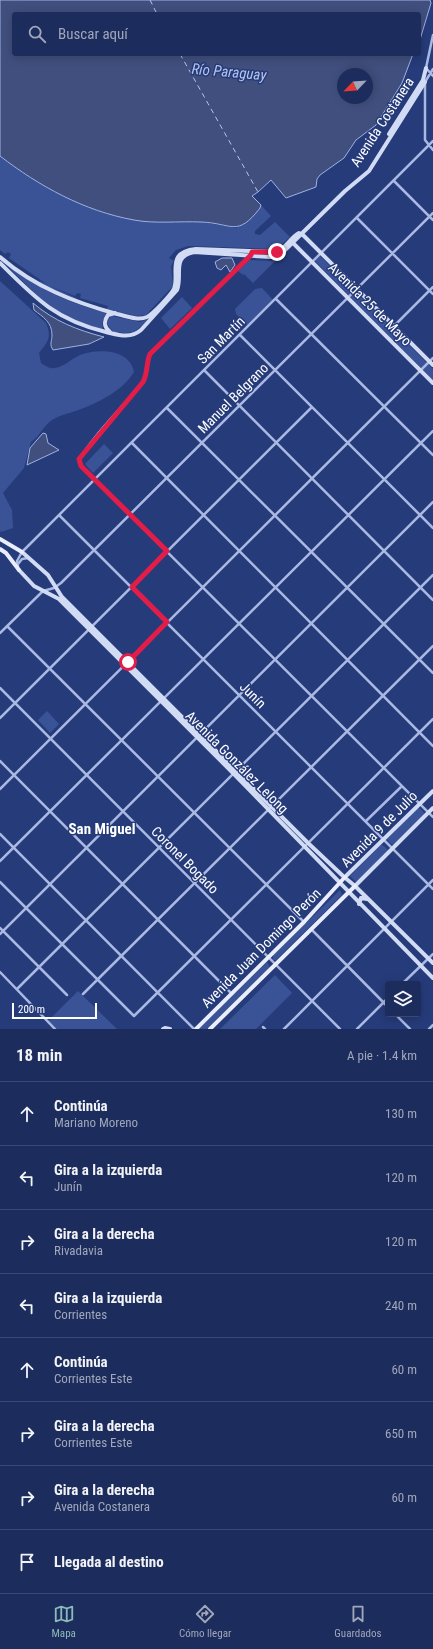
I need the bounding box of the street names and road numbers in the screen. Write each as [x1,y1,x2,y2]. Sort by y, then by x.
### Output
street label: Avenida Costanera [347,74,417,170]
street label: Avenida 25 de Mayo [325,259,415,349]
street label: San Martín [194,313,248,367]
street label: Manuel Belgrano [195,360,271,436]
street label: Junín [237,679,269,711]
street label: Avenida González Lelong [182,707,292,817]
street label: Avenida 9 de Julio [338,788,420,870]
street label: Coronel Bogado [148,823,222,897]
street label: Avenida Juan Domingo Perón [198,885,324,1011]

